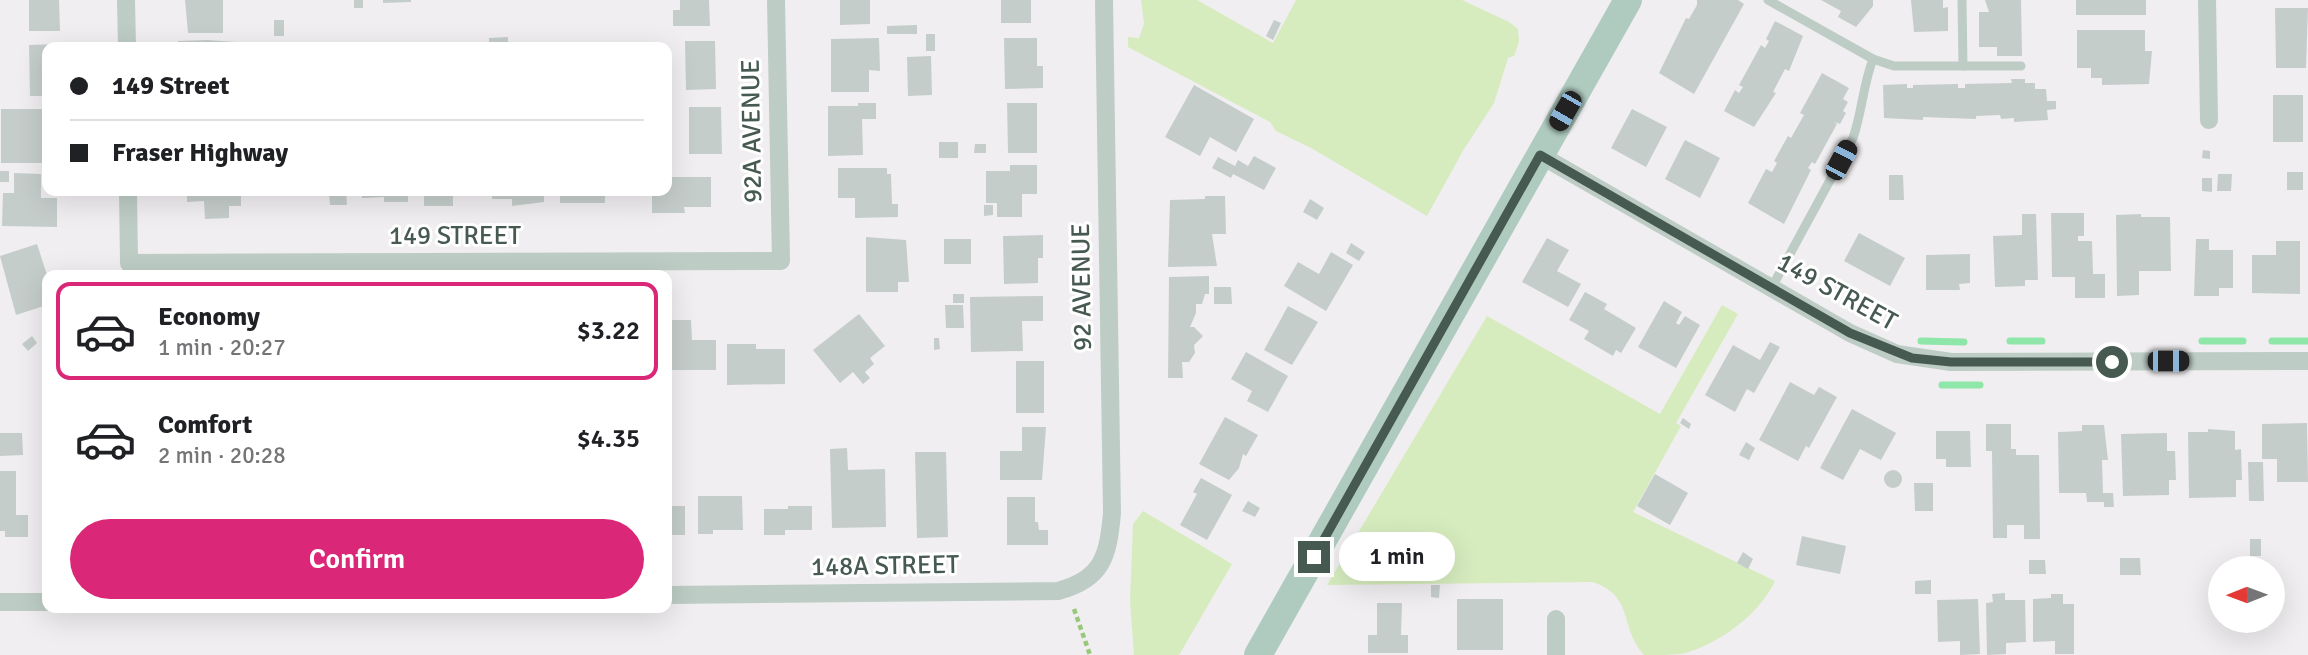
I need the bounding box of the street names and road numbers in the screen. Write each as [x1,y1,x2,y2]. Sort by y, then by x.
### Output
street label: 92A AVENUE [735,59,769,203]
street label: 149 STREET [389,220,521,252]
street label: 92 AVENUE [1065,223,1099,351]
street label: 149 STREET [1771,246,1903,338]
street label: 148A STREET [811,549,960,583]

